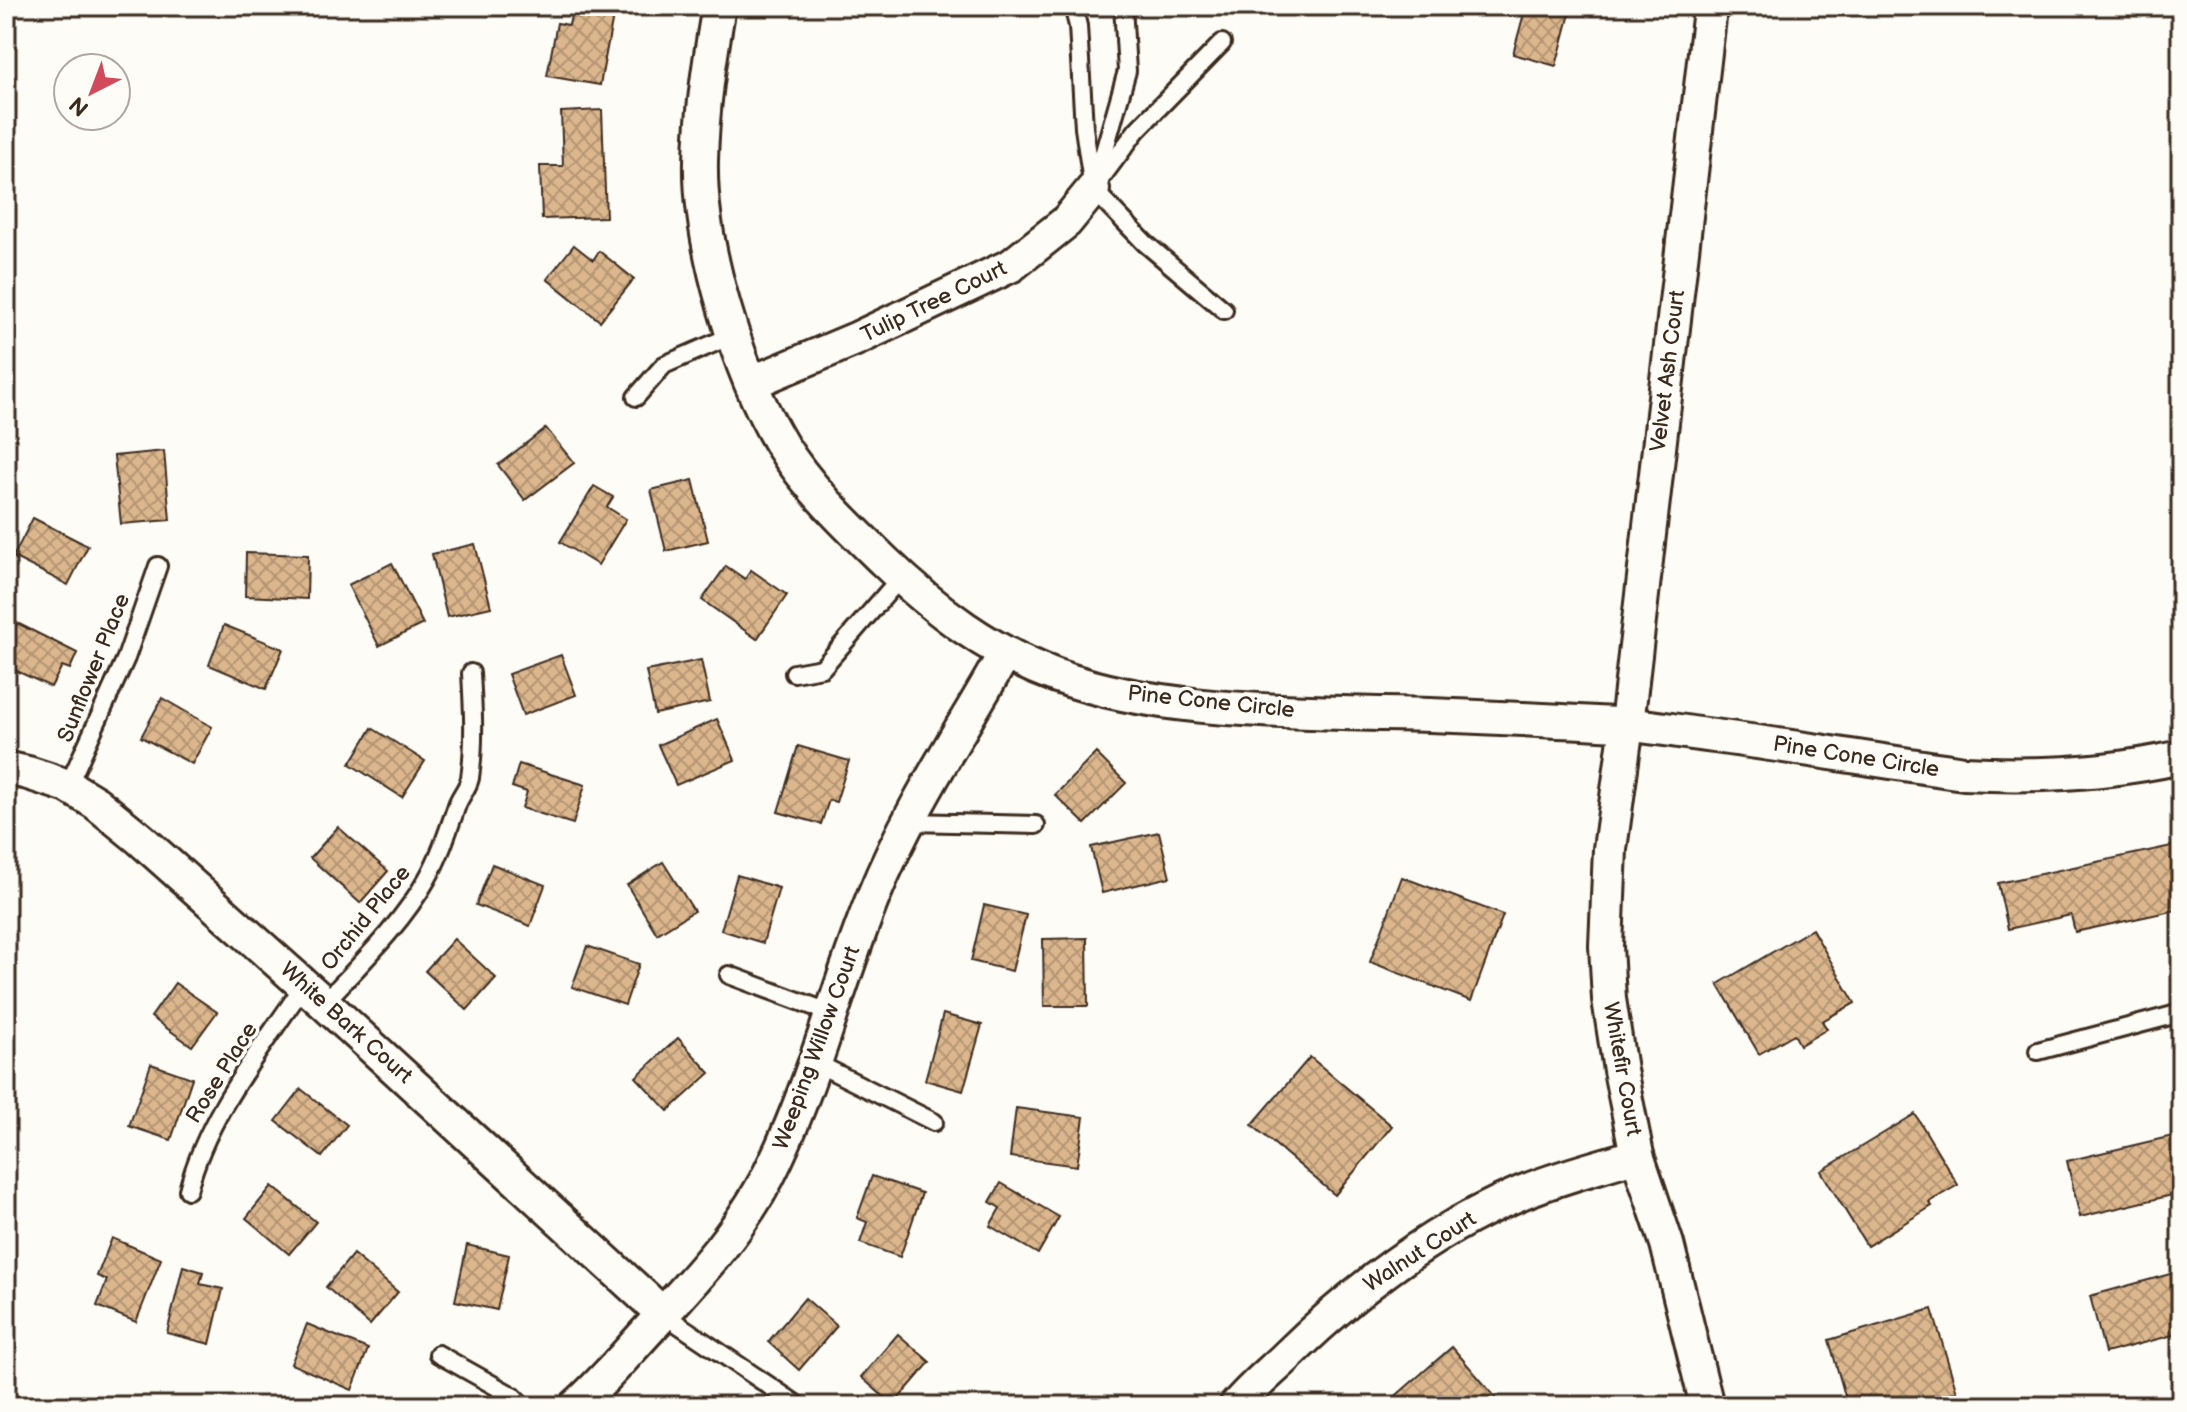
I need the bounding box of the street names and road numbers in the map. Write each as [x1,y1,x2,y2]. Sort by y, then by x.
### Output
street label: Tulip Tree Court [857,255,1011,349]
street label: Velvet Ash Court [1645,288,1691,453]
street label: Sunflower Place [52,590,136,746]
street label: Pine Cone Circle [1126,680,1296,724]
street label: Pine Cone Circle [1771,731,1941,783]
street label: Orchid Place [315,860,417,976]
street label: Weeping Willow Court [768,942,867,1154]
street label: White Bark Court [274,956,418,1090]
street label: Whitefir Court [1597,1000,1647,1138]
street label: Rose Place [180,1018,264,1128]
street label: Walnut Court [1359,1206,1481,1298]

